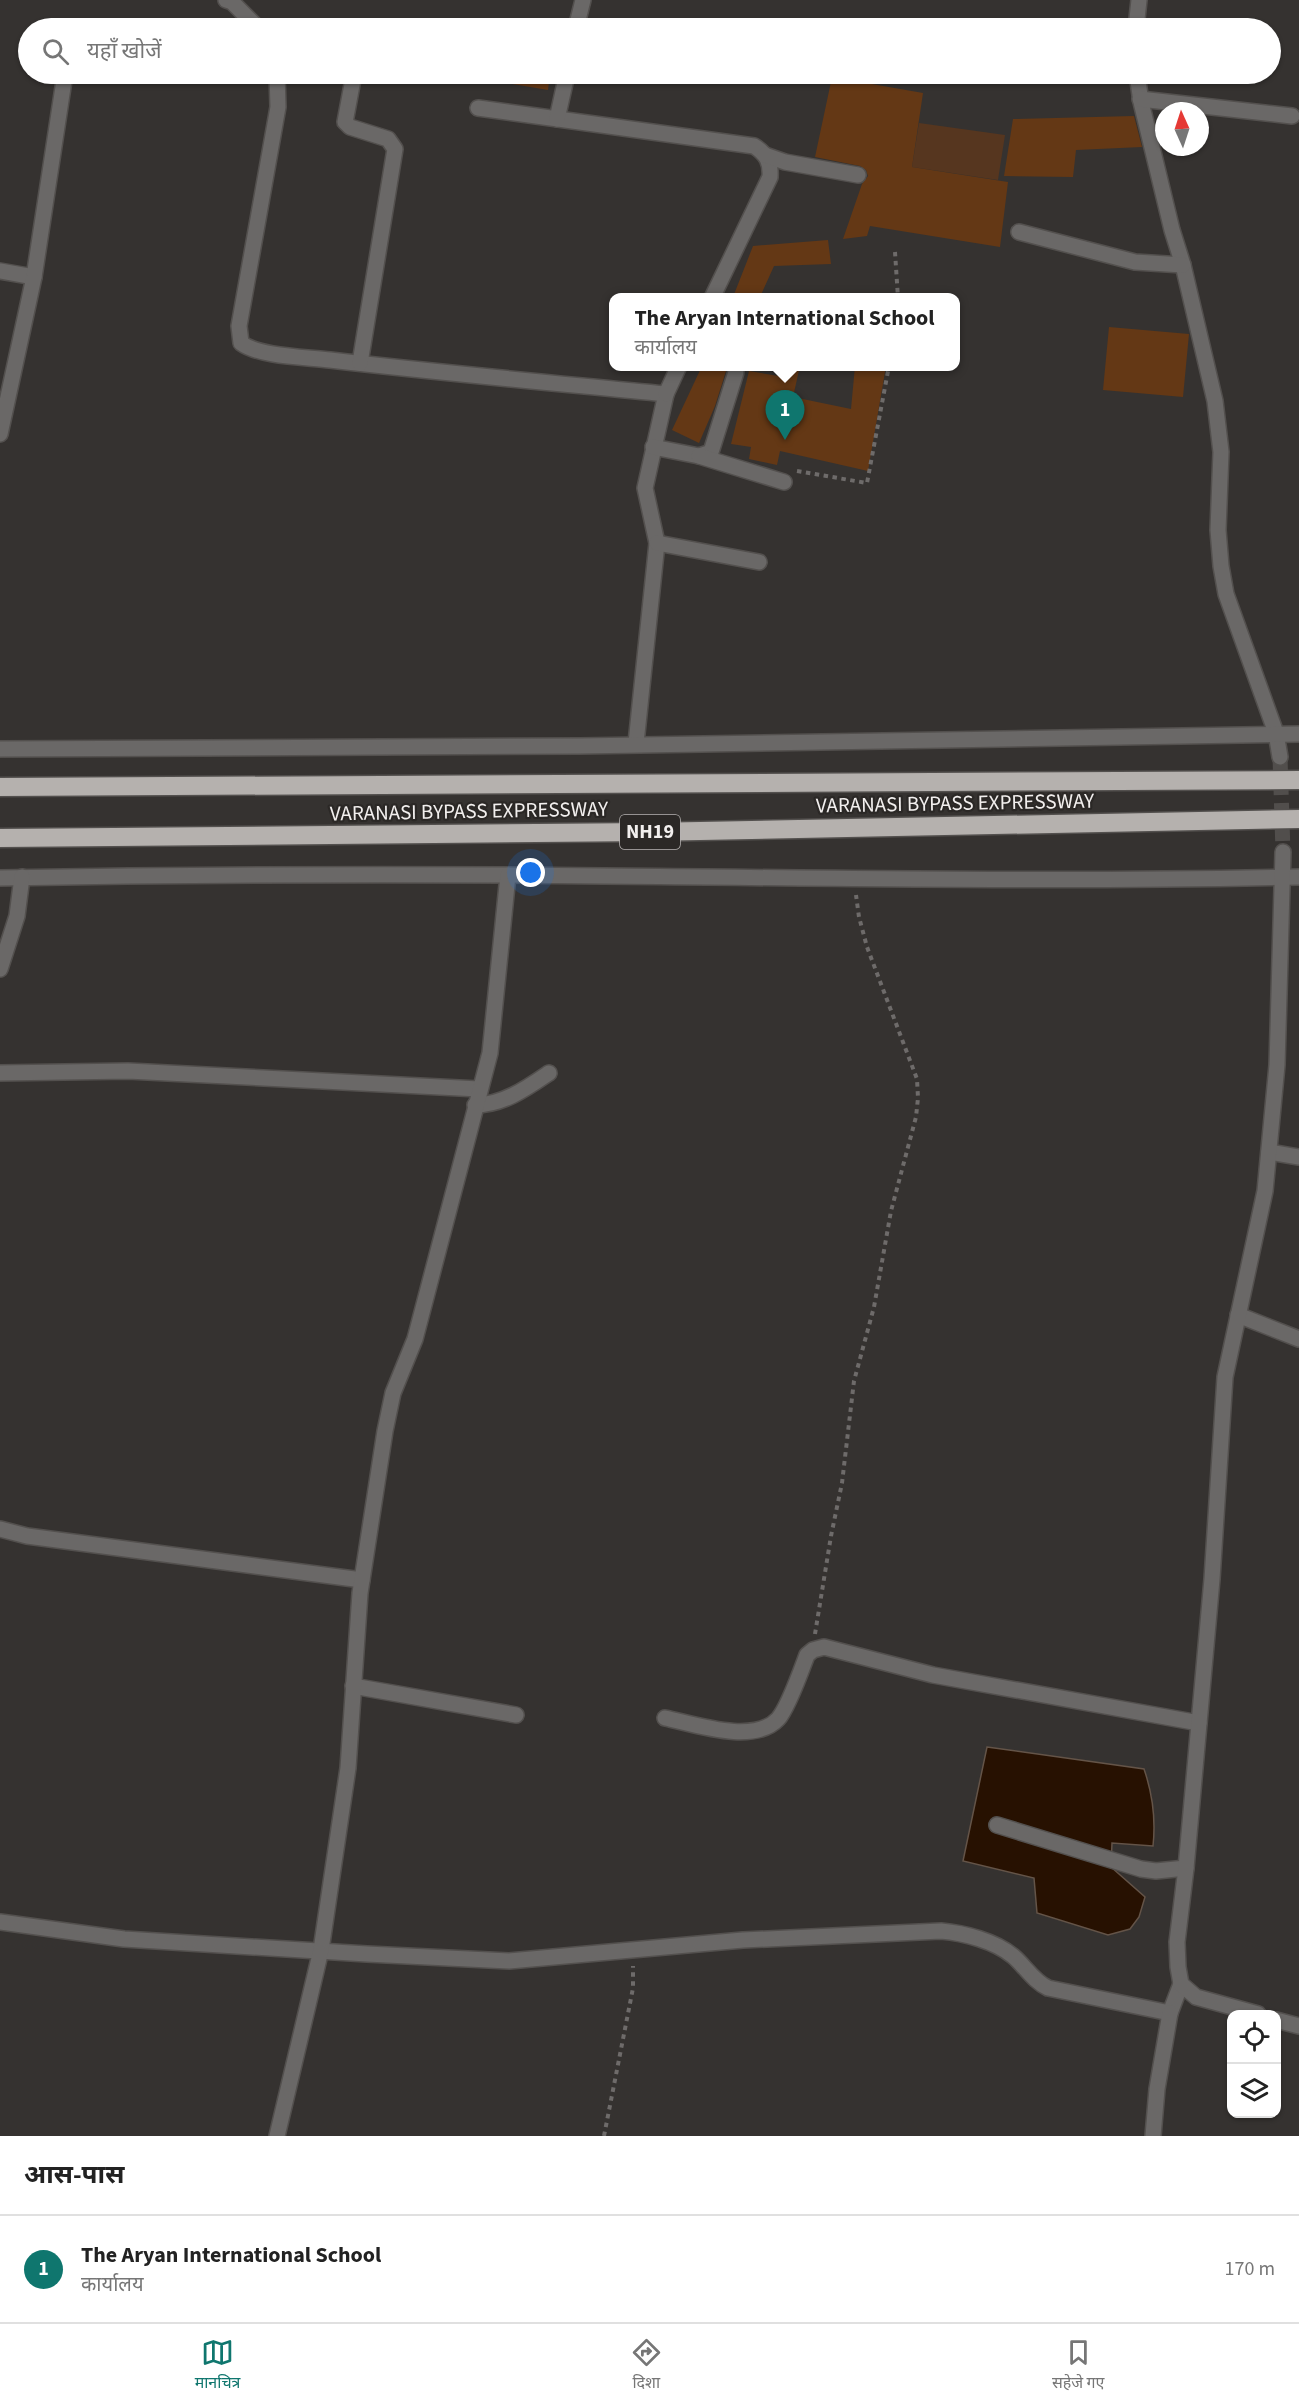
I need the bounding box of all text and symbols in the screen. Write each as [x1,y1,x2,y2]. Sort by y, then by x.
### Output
search box [18,18,1281,84]
icon: search [39,35,72,68]
text: यहाँ खोजें [87,35,162,67]
north arrow [1155,102,1209,156]
popup [609,293,960,371]
text: The Aryan International School [634,302,935,334]
text: कार्यालय [634,334,697,362]
pin: 1 [766,390,804,440]
street label: VARANASI BYPASS EXPRESSWAY [816,786,1095,820]
street label: VARANASI BYPASS EXPRESSWAY [330,794,609,828]
road number: NH19 [620,815,680,849]
your location [516,858,545,887]
map controls [1227,2010,1281,2118]
button: locate [1227,2010,1281,2064]
button: layers [1227,2064,1281,2118]
text: आस-पास [24,2156,124,2193]
text: The Aryan International School [81,2239,381,2271]
text: 1 [38,2255,49,2283]
text: 170 m [1225,2255,1275,2283]
text: कार्यालय [81,2271,143,2299]
tab: मानचित्र [195,2336,240,2395]
tab: दिशा [630,2336,663,2395]
tab: सहेजे गए [1052,2336,1104,2395]

